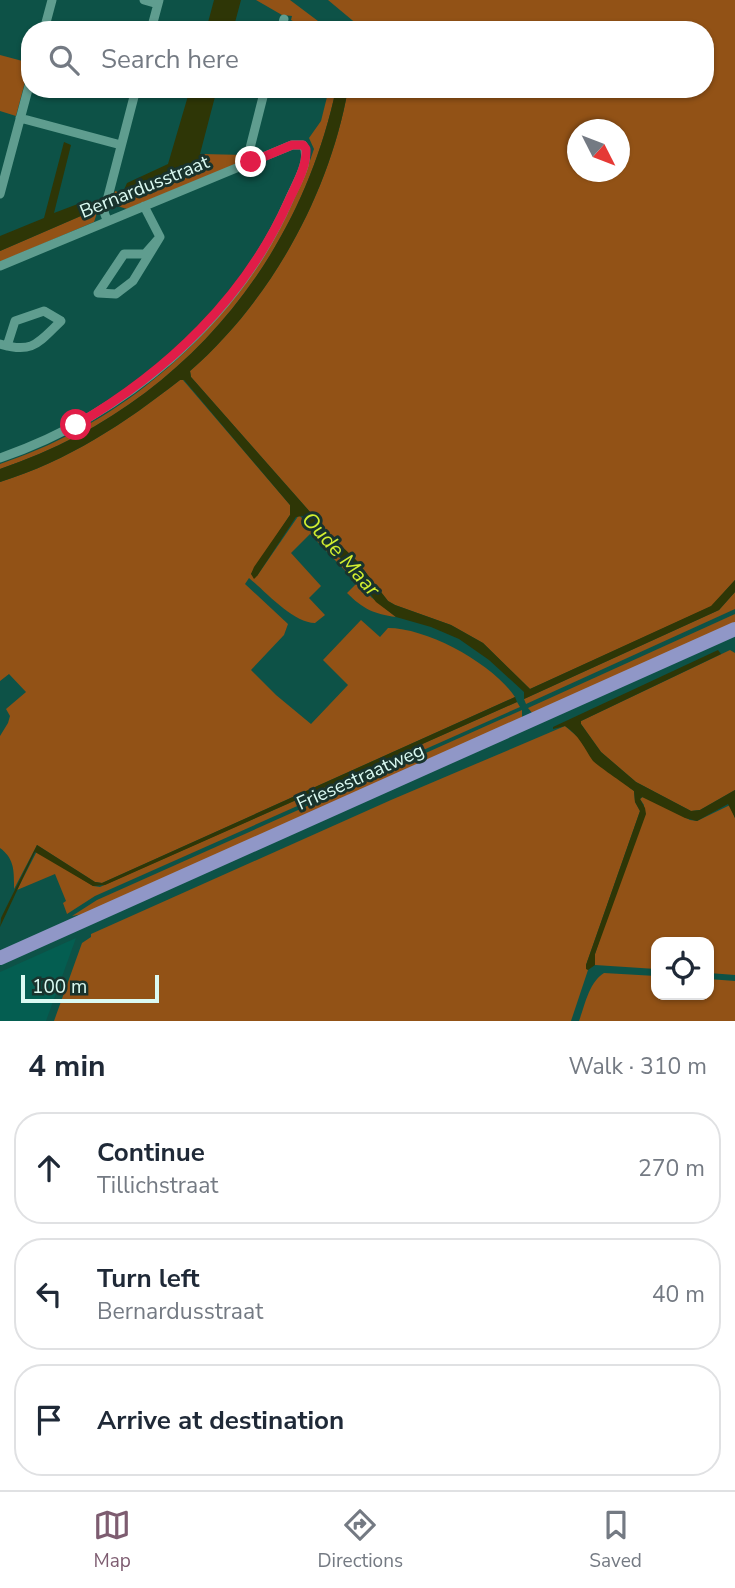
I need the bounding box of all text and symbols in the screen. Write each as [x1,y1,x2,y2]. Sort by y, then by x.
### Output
search box [21,21,714,98]
icon: search [45,41,83,79]
text: Search here [101,42,239,77]
north arrow [567,119,630,182]
route end [235,146,266,177]
street label: Bernardusstraat [76,149,213,225]
route start [60,409,91,440]
water label: Oude Maar [296,506,387,603]
street label: Friesestraatweg [292,737,428,817]
map controls [651,937,714,1000]
button: locate [651,937,714,1000]
scale bar [21,972,159,1004]
text: 100 m [32,974,87,1000]
text: 4 min [28,1046,106,1087]
text: Walk · 310 m [568,1051,707,1082]
text: Continue [97,1135,205,1170]
icon: ahead [30,1149,68,1187]
text: 270 m [638,1153,705,1184]
text: Tillichstraat [97,1170,218,1201]
text: Turn left [97,1261,200,1296]
icon: left [30,1275,68,1313]
text: 40 m [652,1279,705,1310]
text: Bernardusstraat [97,1296,263,1327]
icon: arrive [30,1401,68,1439]
text: Arrive at destination [97,1403,344,1438]
tab: Map [93,1506,131,1574]
tab: Directions [317,1506,403,1574]
tab: Saved [589,1506,642,1574]

